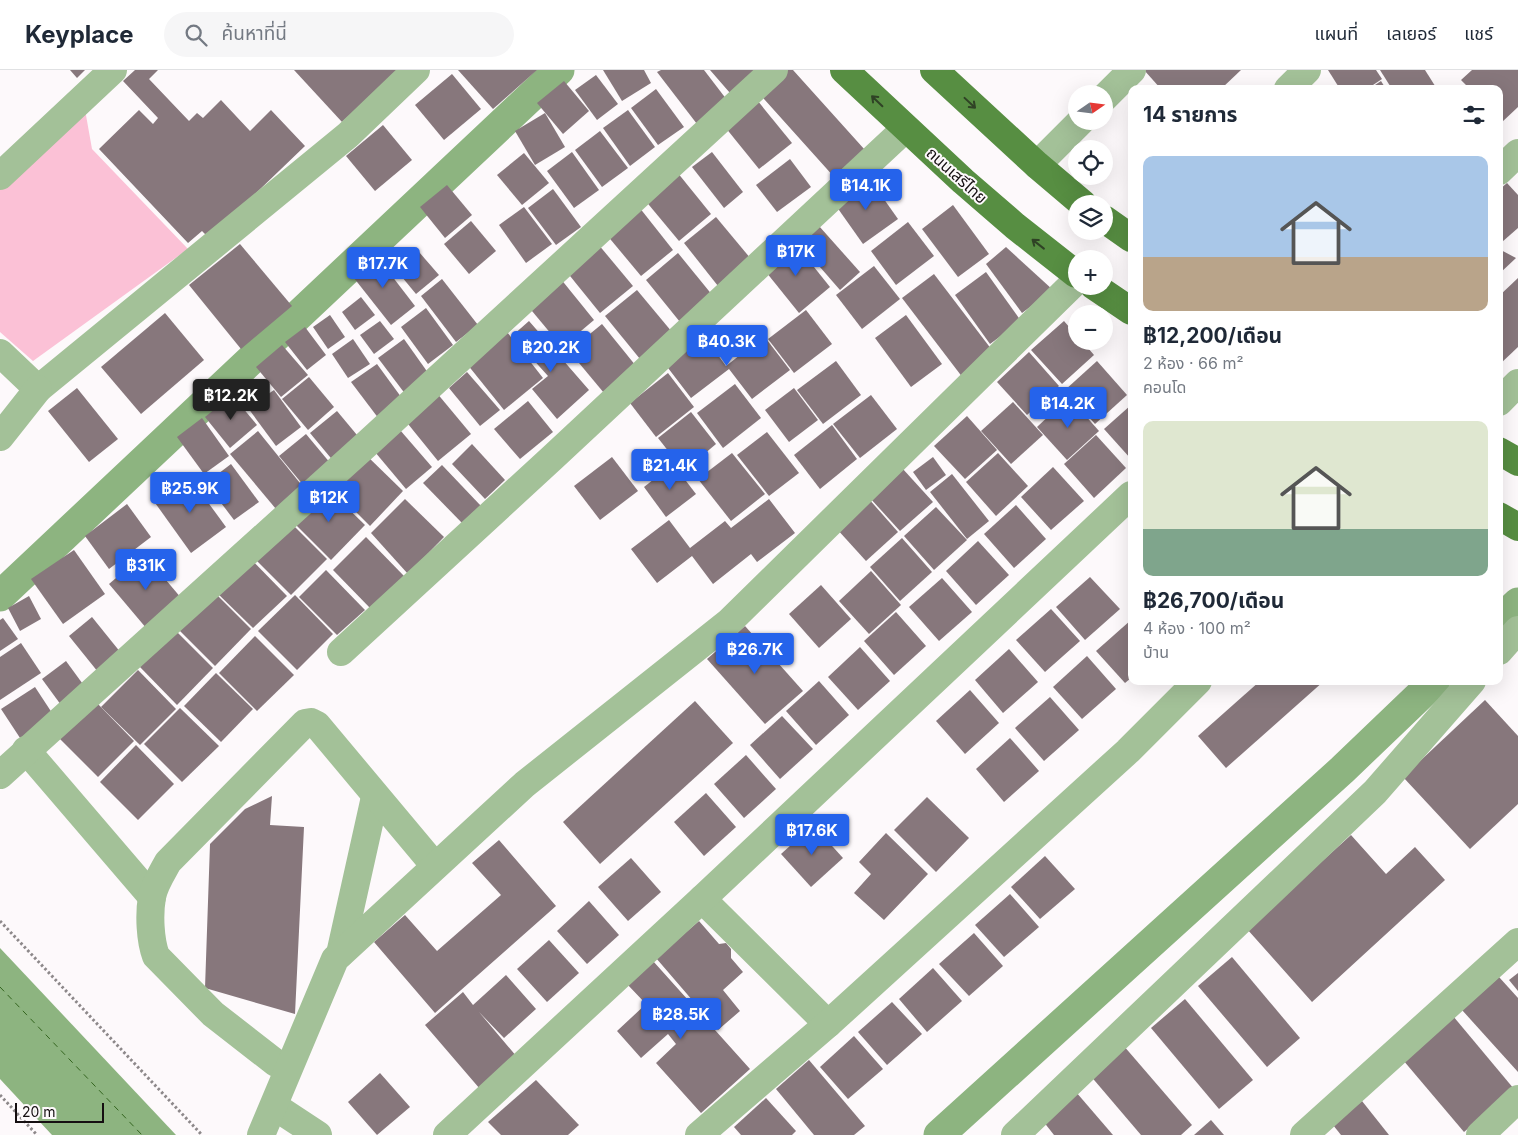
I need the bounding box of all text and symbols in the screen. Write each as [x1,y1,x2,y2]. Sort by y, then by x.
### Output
search box [164,12,514,57]
text: Keyplace [25,20,134,49]
icon: search [182,21,210,49]
text: ค้นหาที่นี่ [222,22,287,45]
text: แผนที่ [1314,23,1358,44]
text: เลเยอร์ [1386,23,1436,44]
text: แชร์ [1464,23,1493,44]
north arrow [1068,85,1112,130]
map controls [1068,85,1113,350]
one-way arrow [871,95,883,107]
one-way arrow [963,97,976,109]
icon: filters [1460,101,1488,129]
text: 14 รายการ [1143,102,1237,127]
button: locate [1068,140,1113,185]
street label: ถนนเสรีไทย [922,143,992,207]
pin: ฿14.1K [825,168,907,211]
text: ฿14.1K [841,175,891,195]
icon: home [1271,188,1361,278]
button: layers [1068,195,1113,240]
pin: ฿17K [766,234,826,277]
one-way arrow [1031,239,1045,249]
text: ฿17K [777,241,815,261]
pin: ฿17.7K [342,246,424,289]
button: + [1068,250,1113,295]
text: ฿17.7K [358,253,408,273]
button: − [1068,305,1113,350]
text: ฿12,200/เดือน [1143,323,1282,348]
pin: ฿40.3K [686,324,768,367]
pin: ฿20.2K [510,330,592,373]
text: ฿40.3K [698,331,756,351]
text: ฿20.2K [522,337,580,357]
text: 2 ห้อง · 66 m² [1143,353,1243,373]
text: คอนโด [1143,377,1186,397]
pin: ฿12.2K [190,378,272,421]
text: ฿12.2K [204,385,258,405]
pin: ฿14.2K [1027,386,1109,429]
text: ฿14.2K [1041,393,1095,413]
pin: ฿21.4K [629,448,711,491]
icon: home [1271,453,1361,543]
text: ฿21.4K [642,455,698,475]
pin: ฿25.9K [149,472,231,514]
text: ฿25.9K [161,478,219,498]
pin: ฿12K [299,480,359,523]
text: ฿12K [309,487,349,507]
pin: ฿31K [116,548,176,591]
text: ฿31K [126,555,166,575]
text: ฿26,700/เดือน [1143,588,1284,613]
text: 4 ห้อง · 100 m² [1143,618,1251,638]
pin: ฿26.7K [714,632,796,675]
text: ฿26.7K [727,639,783,659]
text: บ้าน [1143,642,1169,662]
pin: ฿17.6K [771,814,853,856]
text: ฿17.6K [786,820,838,840]
pin: ฿28.5K [640,998,722,1040]
text: ฿28.5K [652,1004,710,1024]
scale bar [15,1100,104,1123]
text: 20 m [22,1103,56,1120]

